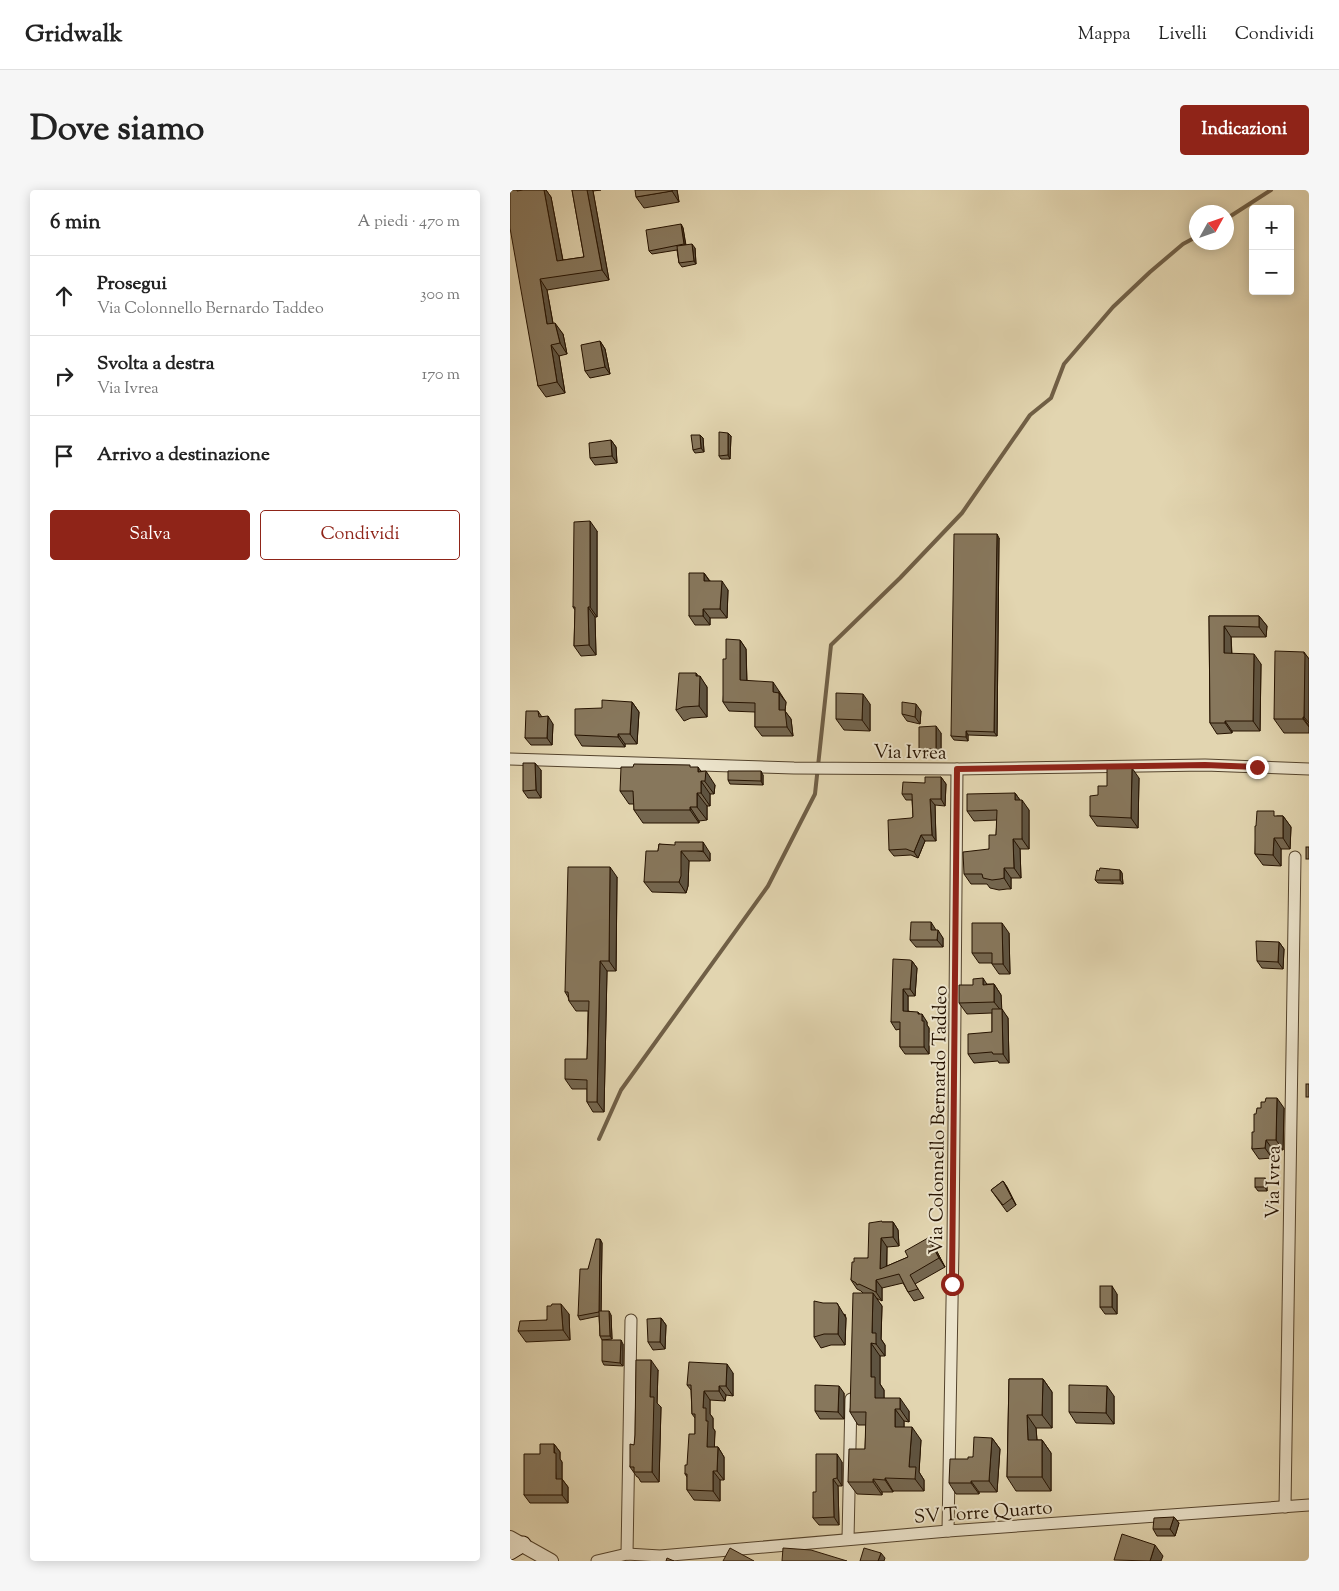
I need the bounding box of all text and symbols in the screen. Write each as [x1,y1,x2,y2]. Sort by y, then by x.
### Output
text: Gridwalk [25,18,123,52]
text: Mappa [1078,22,1131,48]
text: Livelli [1159,22,1207,48]
text: Condividi [1235,22,1314,48]
text: Dove siamo [30,105,204,156]
button: Indicazioni [1180,105,1309,155]
north arrow [1189,205,1234,250]
map controls [1249,205,1294,295]
button: + [1249,205,1294,250]
text: 6 min [50,208,101,238]
text: A piedi · 470 m [357,211,460,234]
button: − [1249,250,1294,295]
text: Prosegui [97,271,167,298]
icon: ahead [50,282,78,310]
text: 300 m [420,284,460,307]
text: Via Colonnello Bernardo Taddeo [97,298,324,321]
text: Svolta a destra [97,351,214,378]
icon: right [50,362,78,390]
text: 170 m [422,364,460,387]
text: Via Ivrea [97,378,159,401]
icon: arrive [50,442,78,470]
text: Arrivo a destinazione [97,442,270,469]
button: Salva [50,510,250,560]
button: Condividi [260,510,460,560]
street label: Via Ivrea [873,739,947,768]
route end [1246,756,1269,779]
street label: Via Colonnello Bernardo Taddeo [924,985,955,1255]
street label: Via Ivrea [1260,1145,1289,1219]
route start [941,1273,964,1296]
street label: SV Torre Quarto [913,1495,1053,1532]

